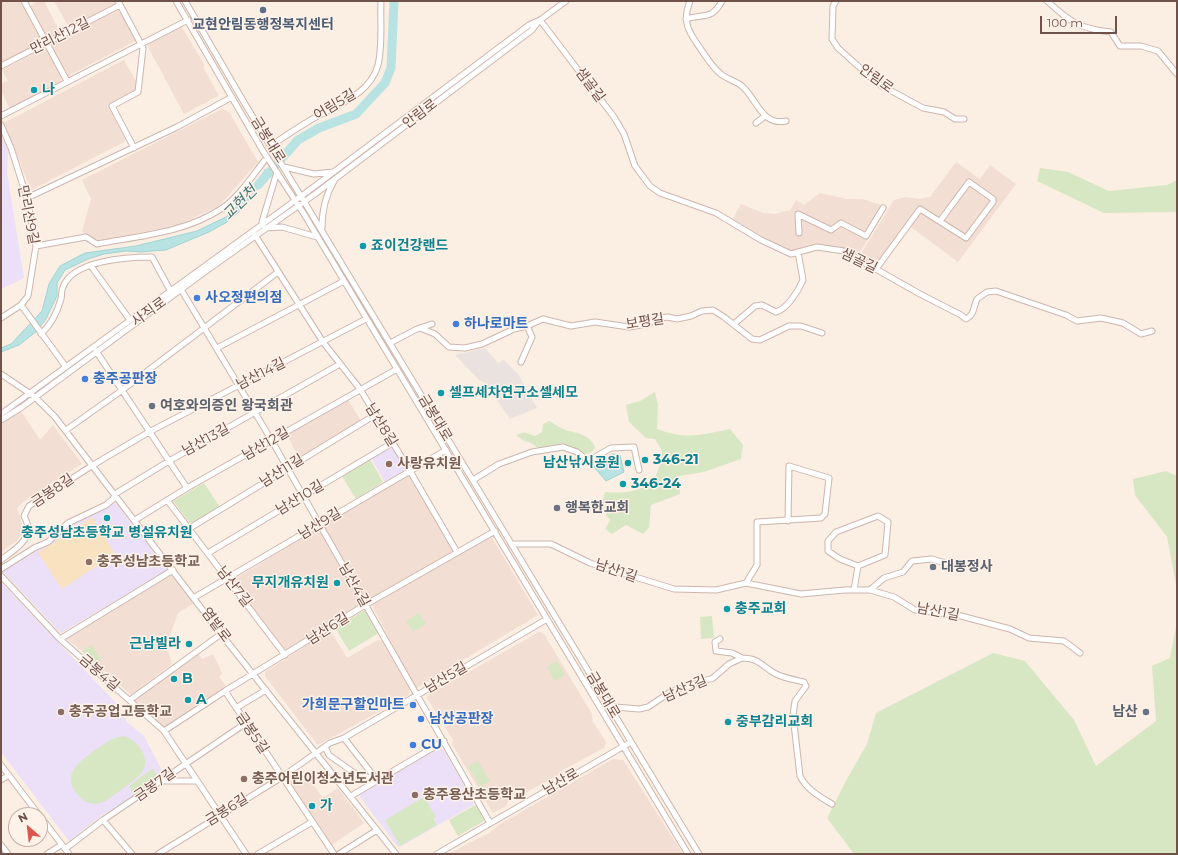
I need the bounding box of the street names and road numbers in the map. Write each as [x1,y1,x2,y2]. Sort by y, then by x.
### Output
street label: 만리산12길 [27,14,93,58]
street label: 안림로 [855,61,897,97]
street label: 샘골길 [572,65,608,105]
street label: 어림5길 [311,86,359,124]
street label: 안림로 [400,96,440,132]
street label: 금봉대로 [247,114,289,166]
street label: 만리산9길 [14,184,42,246]
street label: 샘골길 [838,245,880,277]
street label: 사직로 [128,294,170,330]
street label: 보평길 [625,311,665,333]
street label: 남산14길 [234,354,288,394]
street label: 금봉대로 [415,392,455,444]
street label: 남산8길 [361,400,401,450]
street label: 남산13길 [179,420,233,460]
street label: 남산12길 [239,424,293,464]
street label: 남산11길 [257,451,307,491]
street label: 금봉8길 [29,471,77,511]
street label: 남산10길 [273,477,327,519]
street label: 남산9길 [295,505,345,543]
street label: 남산1길 [593,556,639,586]
street label: 남산4길 [335,560,373,610]
street label: 남산7길 [213,563,255,611]
street label: 남산1길 [915,600,961,624]
street label: 염밭로 [198,605,234,645]
street label: 남산6길 [304,609,352,649]
street label: 금봉4길 [75,651,123,695]
street label: 남산5길 [422,659,470,697]
street label: 금봉대로 [583,669,623,721]
street label: 남산3길 [660,672,710,706]
street label: 금봉5길 [232,709,272,757]
street label: 금봉7길 [131,765,179,805]
street label: 남산로 [540,765,582,799]
street label: 금봉6길 [203,790,251,830]

